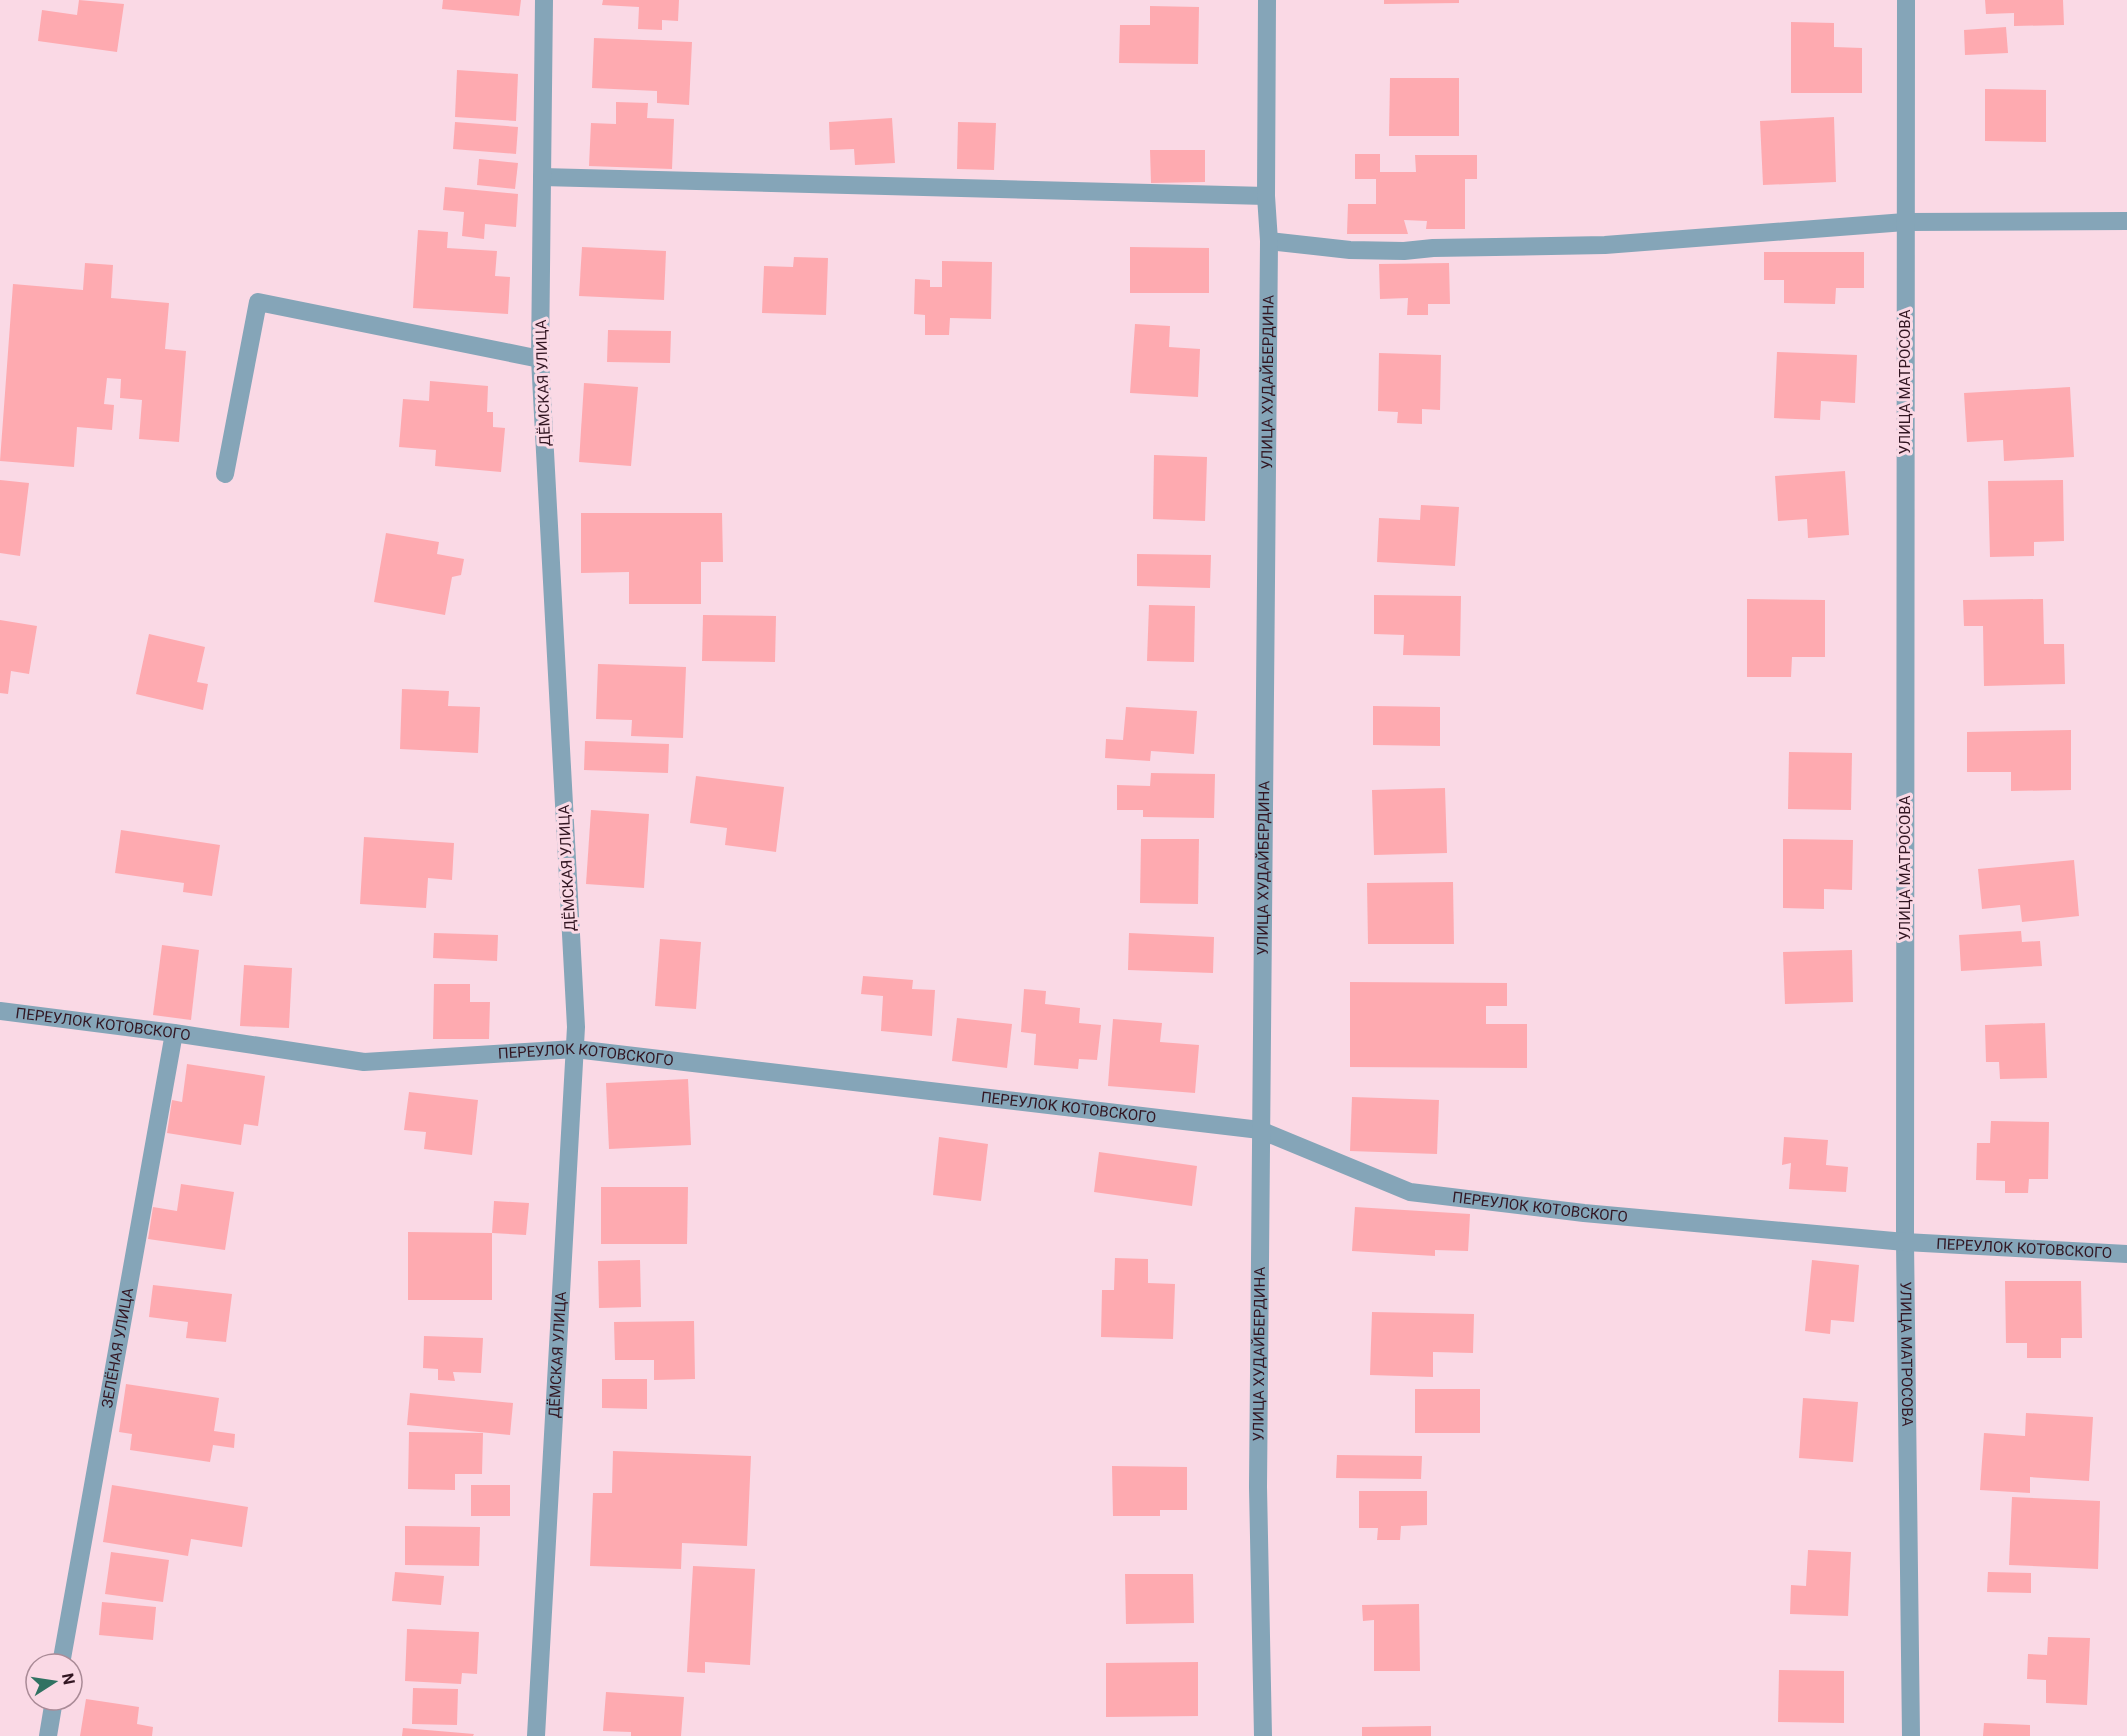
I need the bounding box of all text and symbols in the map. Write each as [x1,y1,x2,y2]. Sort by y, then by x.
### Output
street label: УЛИЦА ХУДАЙБЕРДИНА [1258,295,1278,469]
street label: УЛИЦА МАТРОСОВА [1896,309,1914,454]
street label: ДЁМСКАЯ УЛИЦА [532,319,554,447]
street label: УЛИЦА ХУДАЙБЕРДИНА [1254,780,1273,955]
street label: УЛИЦА МАТРОСОВА [1896,795,1914,940]
street label: ДЁМСКАЯ УЛИЦА [555,804,579,932]
street label: ПЕРЕУЛОК КОТОВСКОГО [15,1004,192,1044]
street label: ПЕРЕУЛОК КОТОВСКОГО [497,1040,675,1070]
street label: ПЕРЕУЛОК КОТОВСКОГО [980,1088,1157,1127]
street label: ПЕРЕУЛОК КОТОВСКОГО [1451,1188,1628,1226]
street label: ПЕРЕУЛОК КОТОВСКОГО [1936,1235,2113,1262]
street label: УЛИЦА ХУДАЙБЕРДИНА [1249,1266,1269,1441]
street label: УЛИЦА МАТРОСОВА [1896,1281,1916,1427]
street label: ЗЕЛЁНАЯ УЛИЦА [98,1286,137,1410]
street label: ДЁМСКАЯ УЛИЦА [545,1291,570,1418]
north arrow [24,1652,84,1712]
text: N [58,1671,79,1686]

